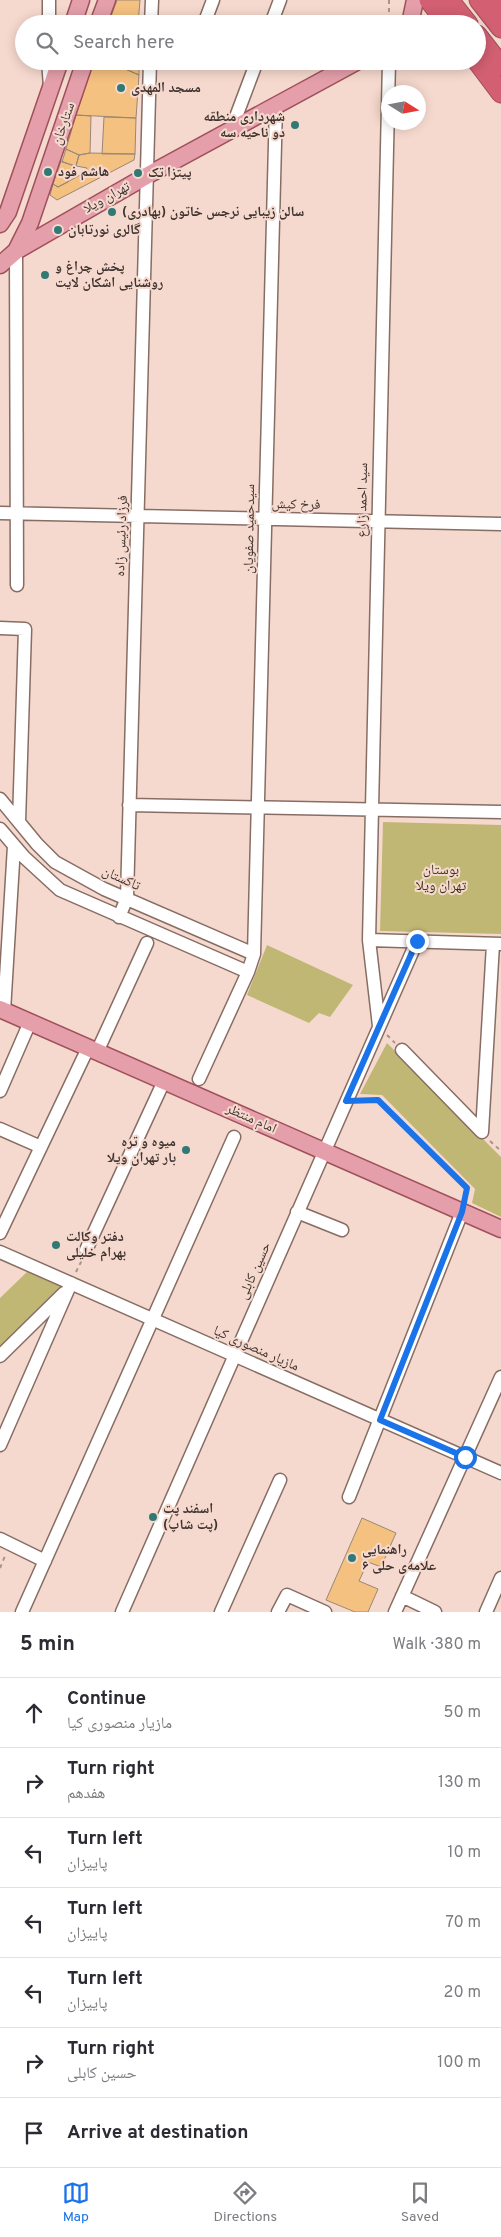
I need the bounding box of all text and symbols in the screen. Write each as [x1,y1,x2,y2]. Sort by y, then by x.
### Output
search box [15,15,486,70]
icon: search [33,29,61,57]
text: Search here [73,31,175,55]
place label: مسجد المهدی [131,80,201,97]
marker: مسجد المهدی [115,82,127,94]
north arrow [381,85,426,130]
street label: ستارخان [49,100,79,148]
place label: شهرداری منطقه دو ناحیه سه [203,109,285,142]
marker: شهرداری منطقه دو ناحیه سه [289,119,301,131]
place label: هاشم فود [58,164,109,181]
place label: پیتزا تک [148,165,192,182]
marker: هاشم فود [42,166,54,178]
marker: پیتزا تک [132,167,144,179]
street label: تهران ویلا [81,178,133,218]
place label: سالن زیبایی نرجس خاتون (بهادری) [122,204,304,221]
marker: سالن زیبایی نرجس خاتون (بهادری) [106,206,118,218]
place label: گالری نورتابان [68,222,141,239]
marker: گالری نورتابان [52,224,64,236]
place label: پخش چراغ و روشنایی اشکان لایت [55,259,163,292]
marker: پخش چراغ و روشنایی اشکان لایت [39,269,51,281]
street label: سید احمد زارع [354,462,372,538]
street label: سیدحمید صفویان [241,484,259,574]
street label: فرزاد رئیس زاده [112,495,132,577]
street label: فرخ کیش [271,496,321,514]
park label: بوستان تهران ویلا [416,862,466,895]
street label: تاکستان [99,863,143,895]
route end [406,930,429,953]
street label: امام منتظر [222,1100,279,1138]
place label: میوه و تره بار تهران ویلا [107,1134,176,1167]
marker: میوه و تره بار تهران ویلا [180,1144,192,1156]
place label: دفتر وکالت بهرام خلیلی [66,1229,126,1262]
marker: دفتر وکالت بهرام خلیلی [50,1239,62,1251]
street label: حسین کابلی [235,1240,275,1302]
street label: مازیار منصوری کیا [211,1323,301,1375]
route start [454,1446,477,1469]
place label: اسفند پت (پت شاپ) [163,1501,218,1534]
marker: اسفند پت (پت شاپ) [147,1511,159,1523]
place label: راهنمایی علامه‌ی حلی ۶ [362,1542,436,1575]
marker: راهنمایی علامه‌ی حلی ۶ [346,1552,358,1564]
text: 5 min [20,1631,75,1658]
text: Walk · 380 m [393,1635,481,1655]
text: Continue [67,1687,146,1711]
icon: ahead [20,1699,48,1727]
text: 50 m [444,1703,481,1723]
text: مازیار منصوری کیا [67,1714,172,1734]
text: Turn right [67,1757,155,1781]
icon: right [20,1769,48,1797]
text: 130 m [438,1773,481,1793]
text: هفدهم [67,1784,105,1804]
text: Turn left [67,1827,143,1851]
icon: left [20,1839,48,1867]
text: 10 m [447,1843,481,1863]
text: پاییزان [67,1854,107,1874]
text: Turn left [67,1897,143,1921]
icon: left [20,1909,48,1937]
text: 70 m [446,1913,481,1933]
text: پاییزان [67,1924,107,1944]
text: Turn left [67,1967,143,1991]
icon: left [20,1979,48,2007]
text: 20 m [444,1983,481,2003]
text: پاییزان [67,1994,107,2014]
text: Turn right [67,2037,155,2061]
icon: right [20,2049,48,2077]
text: 100 m [437,2053,481,2073]
text: حسین کابلی [67,2064,137,2084]
icon: arrive [20,2119,48,2147]
text: Arrive at destination [67,2121,248,2145]
tab: Map [62,2179,90,2226]
tab: Directions [213,2179,277,2226]
tab: Saved [401,2179,439,2226]

